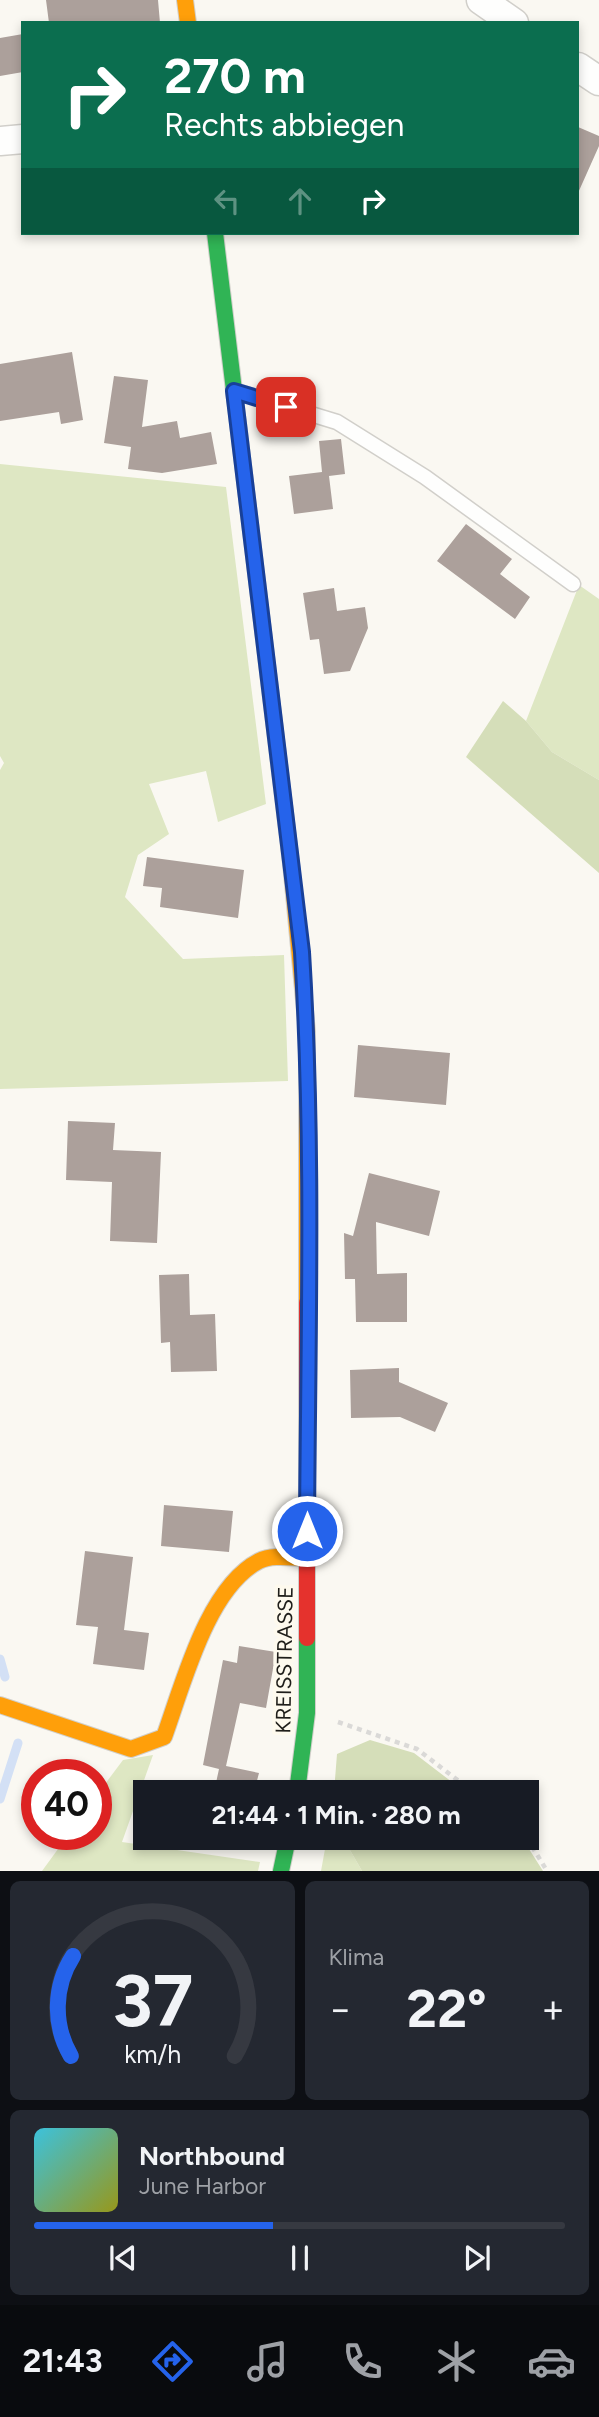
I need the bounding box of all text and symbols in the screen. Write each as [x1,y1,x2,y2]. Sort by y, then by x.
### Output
text: 270 m [164,46,306,105]
icon: right [49,49,140,140]
text: Rechts abbiegen [164,106,404,144]
icon: left [208,182,246,220]
icon: ahead [281,182,319,220]
icon: right [354,182,392,220]
pin [256,377,316,437]
icon: arrive [267,388,305,426]
position arrow [270,1494,344,1568]
street label: KREISSTRASSE [270,1586,298,1734]
speed limit sign: 40 [21,1759,112,1850]
text: 21:44 · 1 Min. · 280 m [211,1799,461,1831]
text: Klima [329,1943,384,1971]
text: 37 [112,1958,193,2045]
text: 22° [407,1978,487,2040]
text: − [329,1986,352,2032]
text: + [541,1986,565,2032]
text: km/h [124,2039,181,2069]
text: Northbound [139,2140,285,2172]
text: June Harbor [139,2172,266,2200]
icon: previous [104,2239,142,2277]
icon: pause [281,2239,319,2277]
icon: next [458,2239,496,2277]
icon: directions [148,2337,197,2386]
icon: music [243,2337,292,2386]
icon: phone [338,2337,387,2386]
icon: climate [432,2337,481,2386]
icon: car [527,2337,576,2386]
text: 21:43 [23,2342,103,2380]

